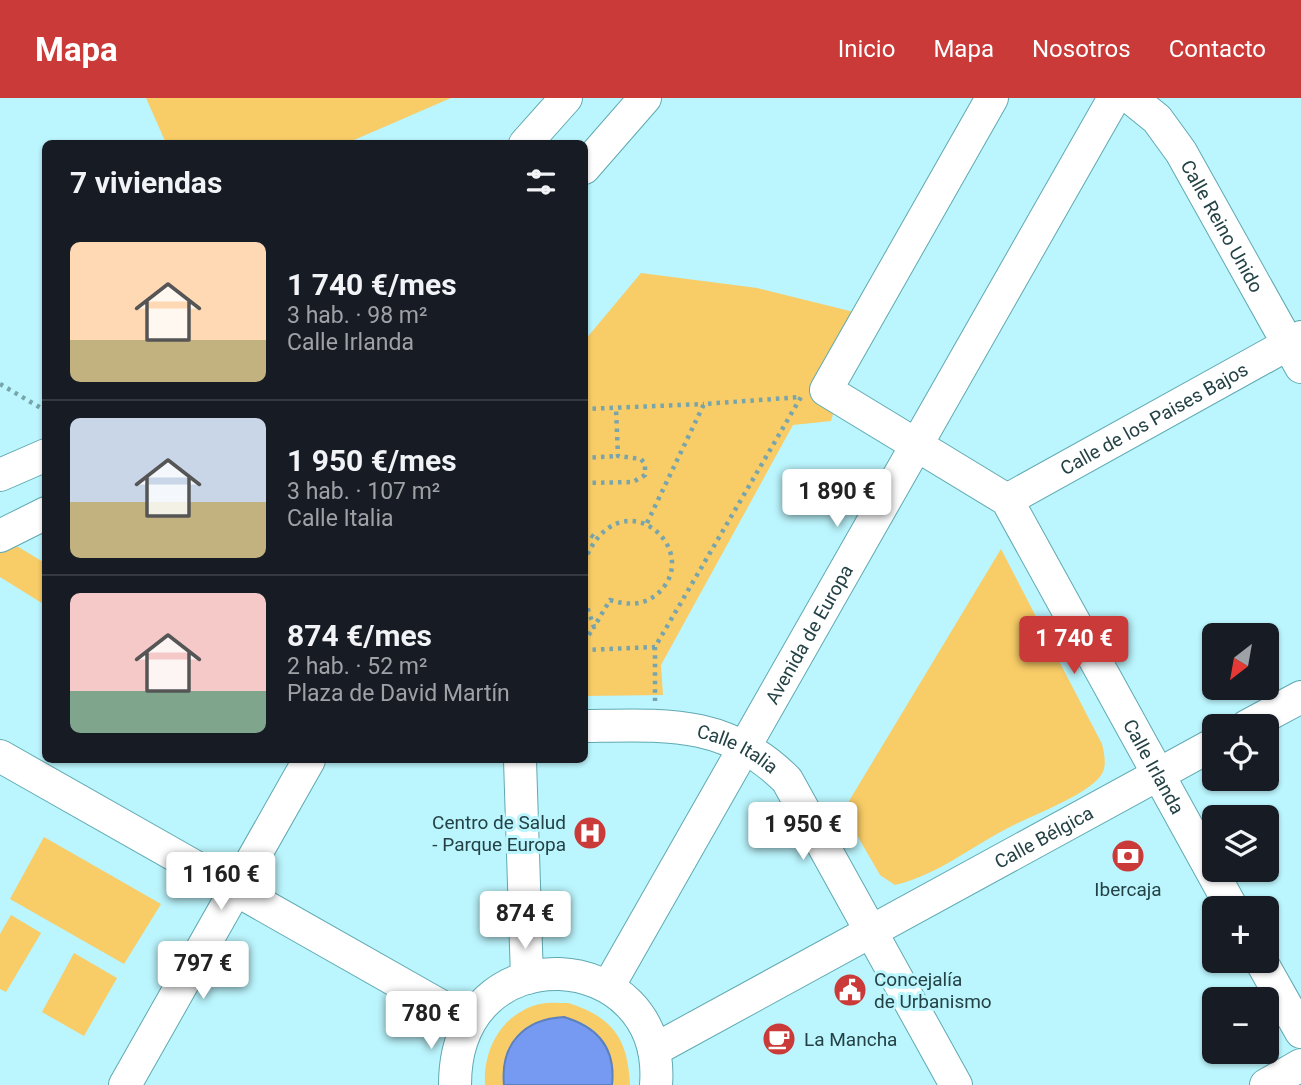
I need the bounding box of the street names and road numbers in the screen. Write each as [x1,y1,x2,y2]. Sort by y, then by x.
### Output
street label: Calle Reino Unido [1176,156,1268,296]
street label: Calle de los Paises Bajos [1056,357,1252,480]
street label: Avenida de Europa [760,560,858,708]
street label: Calle Irlanda [1119,715,1189,818]
street label: Calle Italia [695,719,783,778]
street label: Calle Bélgica [990,801,1097,873]

